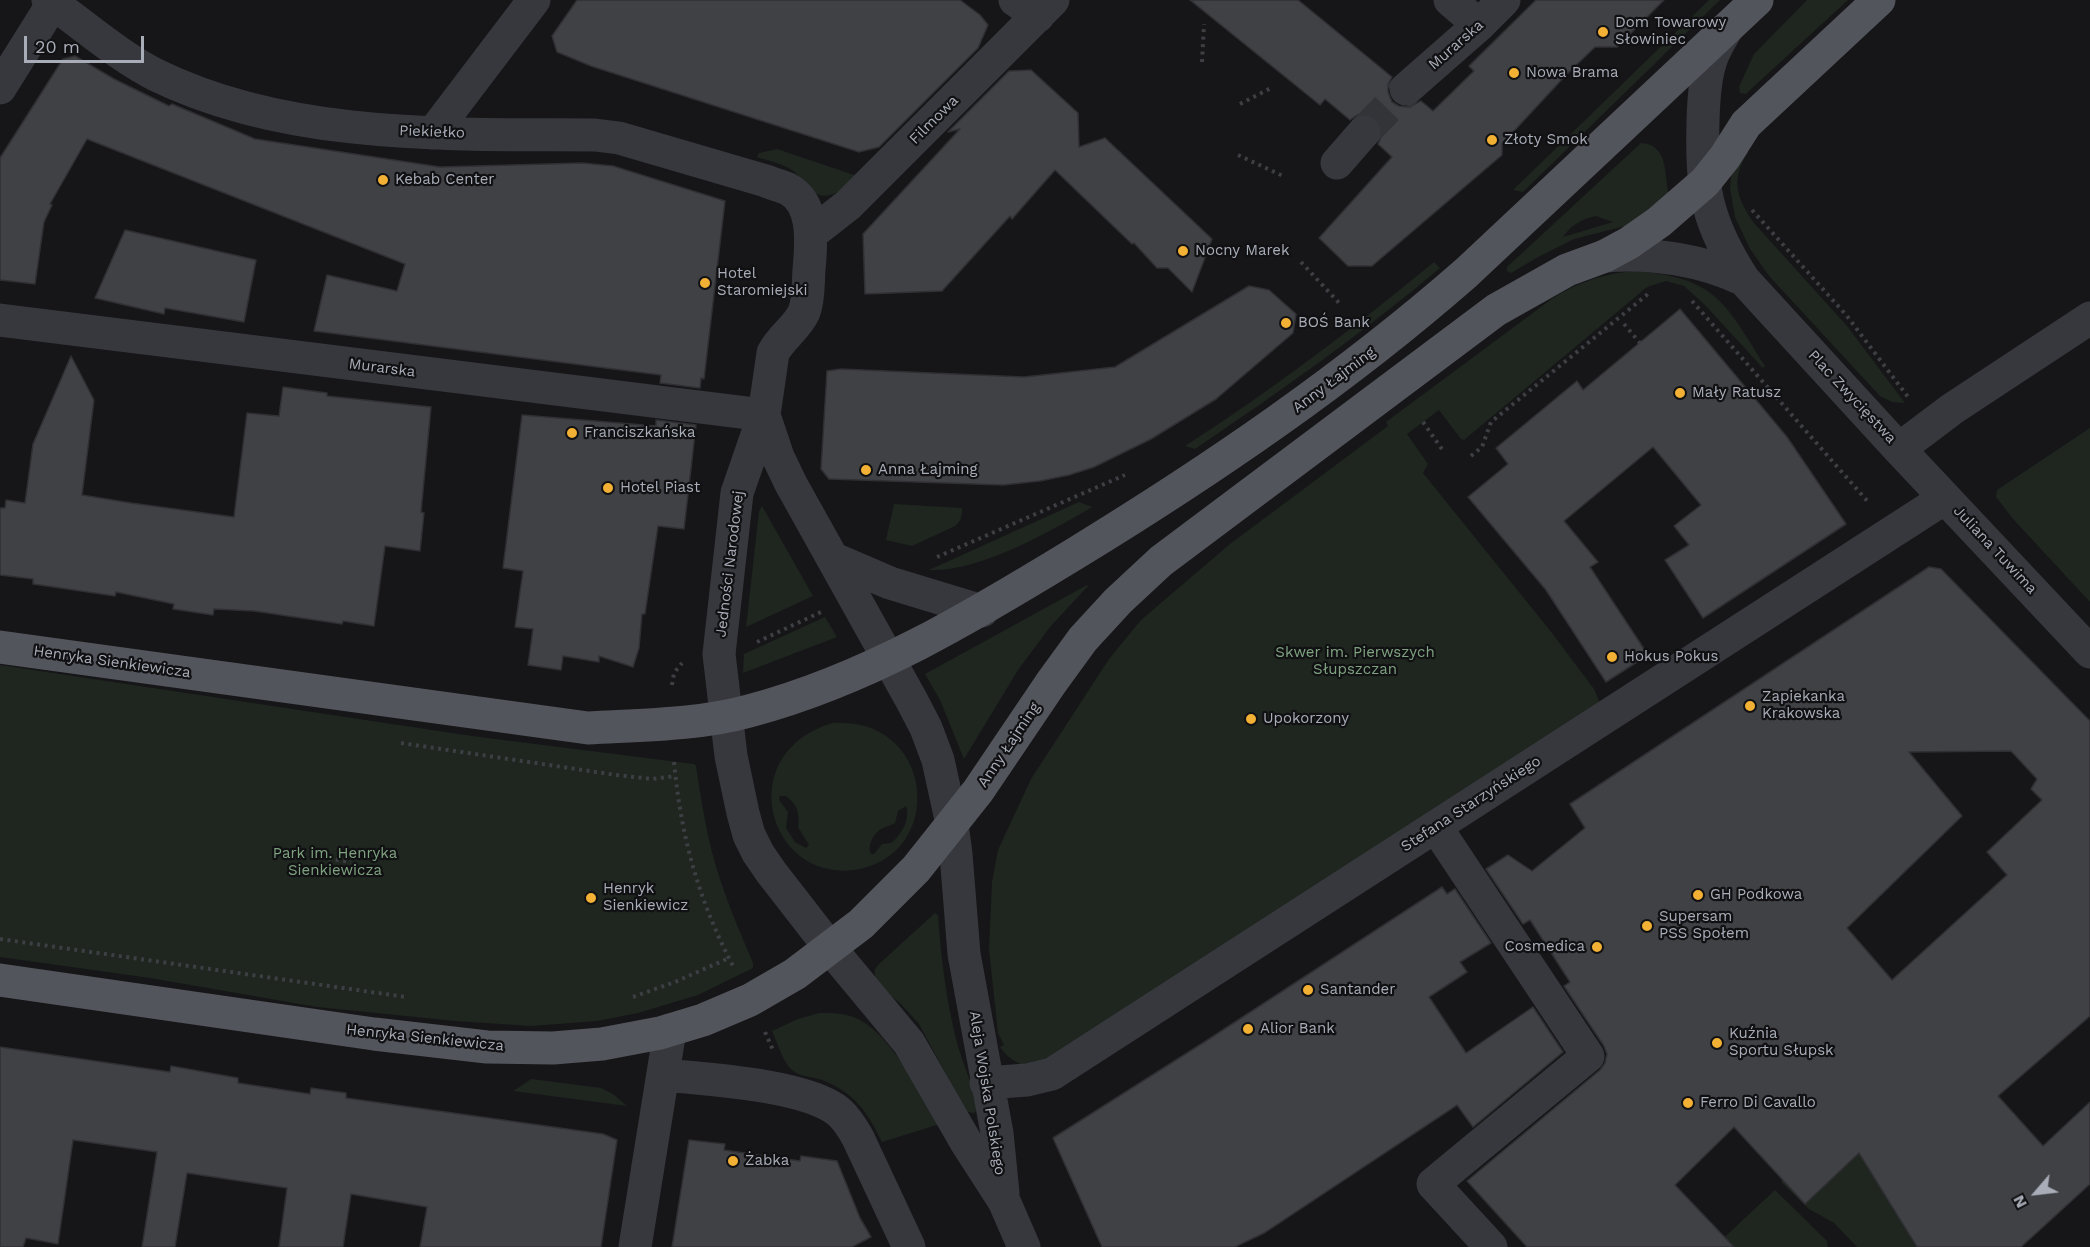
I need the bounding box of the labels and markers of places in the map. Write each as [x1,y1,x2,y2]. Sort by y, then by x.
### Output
place label: Dom Towarowy Słowiniec [1615,14,1726,49]
marker: Dom Towarowy Słowiniec [1596,25,1610,39]
place label: Nowa Brama [1526,64,1619,82]
marker: Nowa Brama [1507,66,1521,80]
place label: Złoty Smok [1504,131,1588,149]
marker: Złoty Smok [1485,133,1499,147]
place label: Kebab Center [395,171,494,189]
marker: Kebab Center [376,173,390,187]
place label: Nocny Marek [1195,242,1289,260]
marker: Nocny Marek [1176,244,1190,258]
place label: Hotel Staromiejski [717,265,808,300]
marker: Hotel Staromiejski [698,276,712,290]
place label: BOŚ Bank [1298,314,1370,332]
marker: BOŚ Bank [1279,316,1293,330]
place label: Mały Ratusz [1692,384,1781,402]
marker: Mały Ratusz [1673,386,1687,400]
place label: Franciszkańska [584,424,695,442]
marker: Franciszkańska [565,426,579,440]
place label: Anna Łajming [878,461,978,479]
marker: Anna Łajming [859,463,873,477]
place label: Hotel Piast [620,479,700,497]
marker: Hotel Piast [601,481,615,495]
place label: Hokus Pokus [1624,648,1718,666]
marker: Hokus Pokus [1605,650,1619,664]
place label: Zapiekanka Krakowska [1762,688,1845,723]
marker: Zapiekanka Krakowska [1743,699,1757,713]
place label: Upokorzony [1263,710,1349,728]
marker: Upokorzony [1244,712,1258,726]
place label: Henryk Sienkiewicz [603,880,688,915]
place label: GH Podkowa [1710,886,1802,904]
marker: GH Podkowa [1691,888,1705,902]
marker: Henryk Sienkiewicz [584,891,598,905]
place label: Supersam PSS Społem [1659,908,1749,943]
marker: Supersam PSS Społem [1640,919,1654,933]
place label: Cosmedica [1505,938,1585,956]
marker: Cosmedica [1590,940,1604,954]
place label: Santander [1320,981,1395,999]
marker: Santander [1301,983,1315,997]
place label: Alior Bank [1260,1020,1335,1038]
marker: Alior Bank [1241,1022,1255,1036]
place label: Kuźnia Sportu Słupsk [1729,1025,1834,1060]
marker: Kuźnia Sportu Słupsk [1710,1036,1724,1050]
place label: Ferro Di Cavallo [1700,1094,1816,1112]
marker: Ferro Di Cavallo [1681,1096,1695,1110]
place label: Żabka [745,1152,789,1170]
marker: Żabka [726,1154,740,1168]

